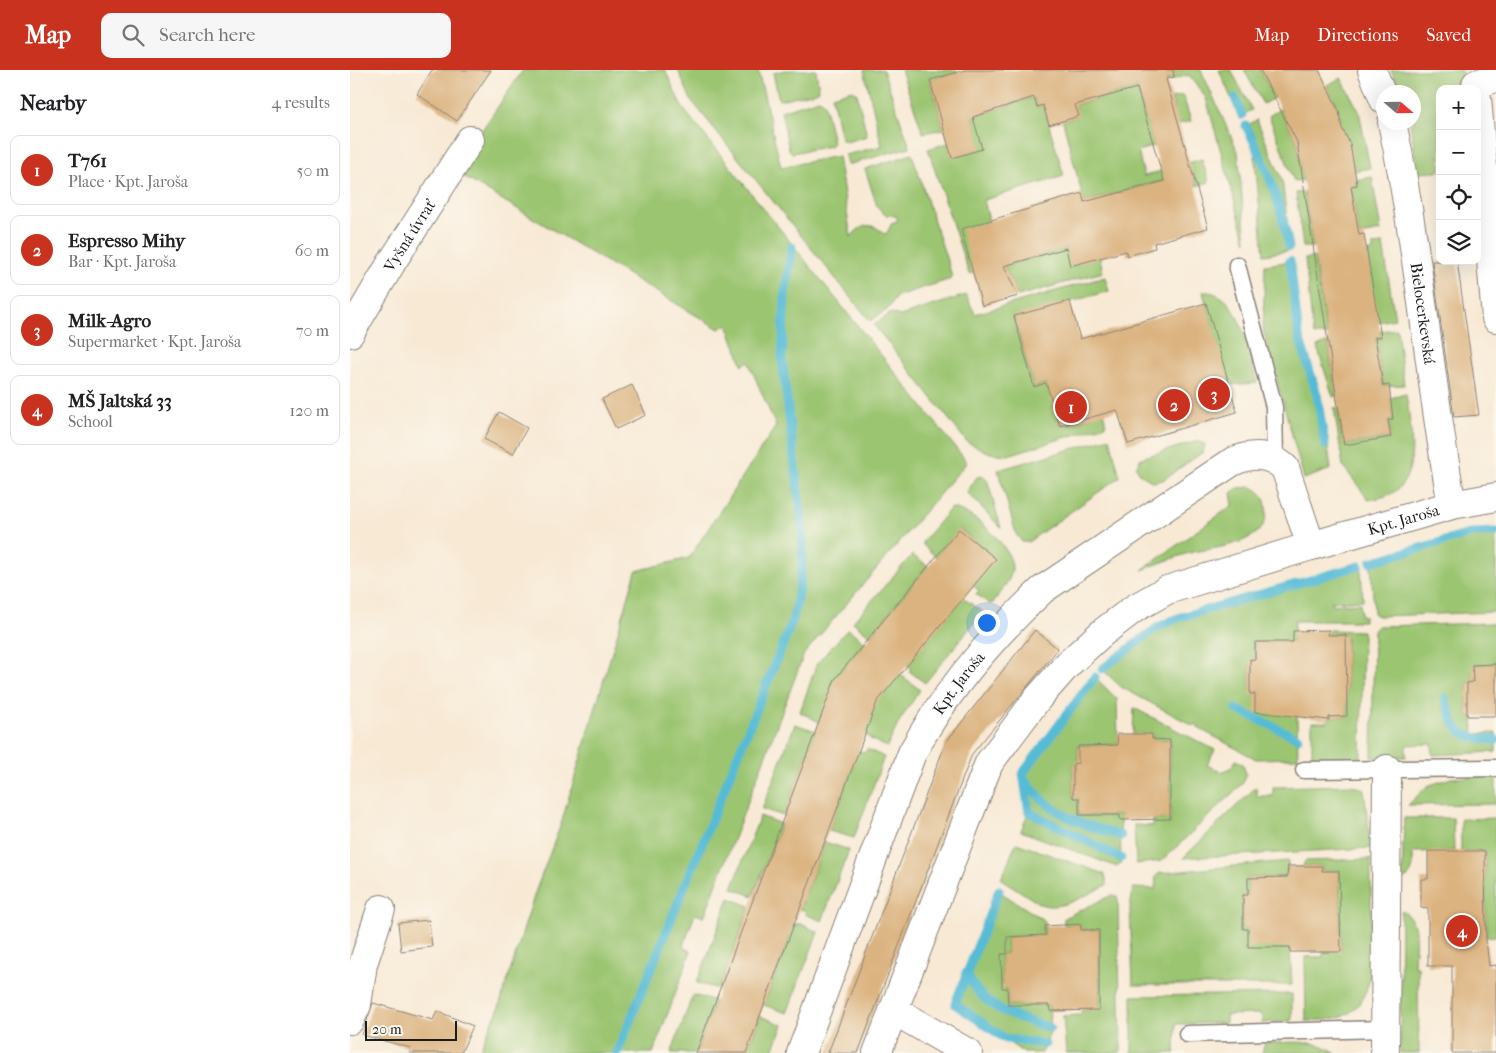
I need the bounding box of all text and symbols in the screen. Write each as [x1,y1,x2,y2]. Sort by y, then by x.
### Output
search box [101,13,451,58]
text: Map [25,21,71,49]
icon: search [119,21,147,49]
text: Search here [159,24,255,46]
text: Map [1255,25,1289,46]
text: Directions [1317,25,1398,46]
text: Saved [1426,25,1471,46]
north arrow [1376,85,1421,130]
map controls [1436,85,1481,265]
button: + [1436,85,1481,130]
text: Nearby [20,91,86,115]
text: 4 results [272,93,330,112]
button: − [1436,130,1481,175]
text: T761 [68,150,107,172]
text: 1 [34,161,40,180]
text: 50 m [297,161,329,180]
text: Place · Kpt. Jaroša [68,172,188,191]
button: locate [1436,175,1481,220]
street label: Vyšná úvrať [379,195,440,276]
button: layers [1436,220,1481,265]
text: Espresso Mihy [68,230,185,252]
text: 2 [33,241,41,260]
text: 60 m [295,241,329,260]
text: Bar · Kpt. Jaroša [68,252,176,271]
street label: Bielocerkevská [1406,261,1439,366]
text: Milk-Agro [68,310,151,332]
text: 3 [34,321,40,340]
text: 70 m [296,321,329,340]
text: Supermarket · Kpt. Jaroša [68,332,241,351]
pin: 3 [1198,375,1230,413]
pin: 2 [1158,386,1190,424]
pin: 1 [1055,388,1087,426]
text: MŠ Jaltská 33 [68,390,172,412]
text: 4 [32,401,42,420]
text: 120 m [290,401,329,420]
text: School [68,412,113,431]
street label: Kpt. Jaroša [1365,500,1442,539]
your location [974,610,1000,636]
street label: Kpt. Jaroša [929,648,989,718]
pin: 4 [1446,912,1478,950]
scale bar [365,1018,458,1041]
text: 20 m [372,1021,402,1038]

